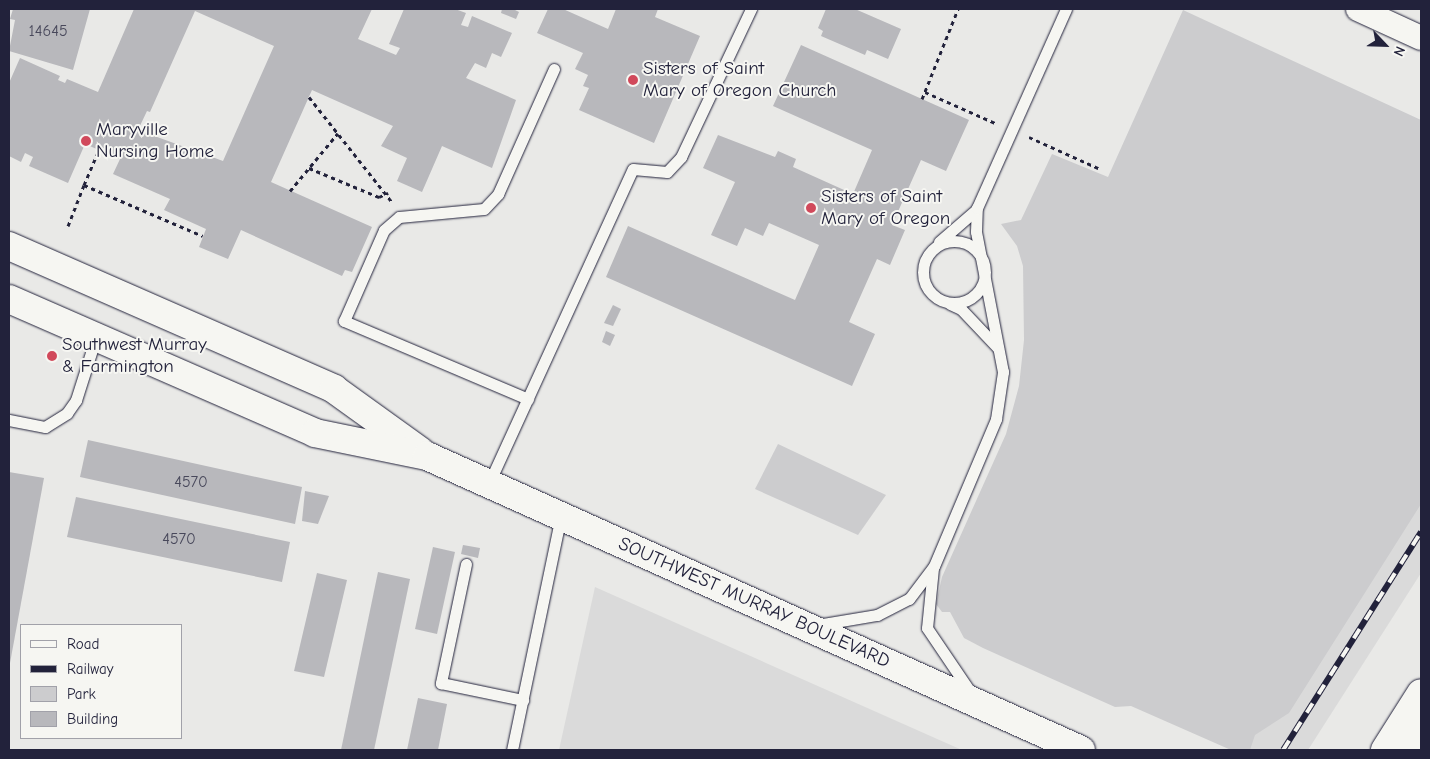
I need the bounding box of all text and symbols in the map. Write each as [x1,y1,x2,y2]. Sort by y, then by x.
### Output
north arrow [1360,20,1410,70]
house number: 14645 [28,21,68,41]
text: N [1390,44,1409,59]
place label: Sisters of Saint Mary of Oregon Church [643,58,836,102]
marker: Sisters of Saint Mary of Oregon Church [627,74,639,86]
place label: Maryville Nursing Home [96,119,214,163]
marker: Maryville Nursing Home [80,135,92,147]
place label: Sisters of Saint Mary of Oregon [821,186,950,230]
marker: Sisters of Saint Mary of Oregon [805,202,817,214]
place label: Southwest Murray & Farmington [62,334,207,378]
marker: Southwest Murray & Farmington [46,350,58,362]
house number: 4570 [174,472,208,492]
house number: 4570 [162,529,196,549]
street label: SOUTHWEST MURRAY BOULEVARD [615,533,893,673]
legend [20,624,182,739]
text: Road [67,635,99,653]
text: Railway [67,660,113,678]
text: Park [67,685,96,703]
text: Building [67,710,118,728]

